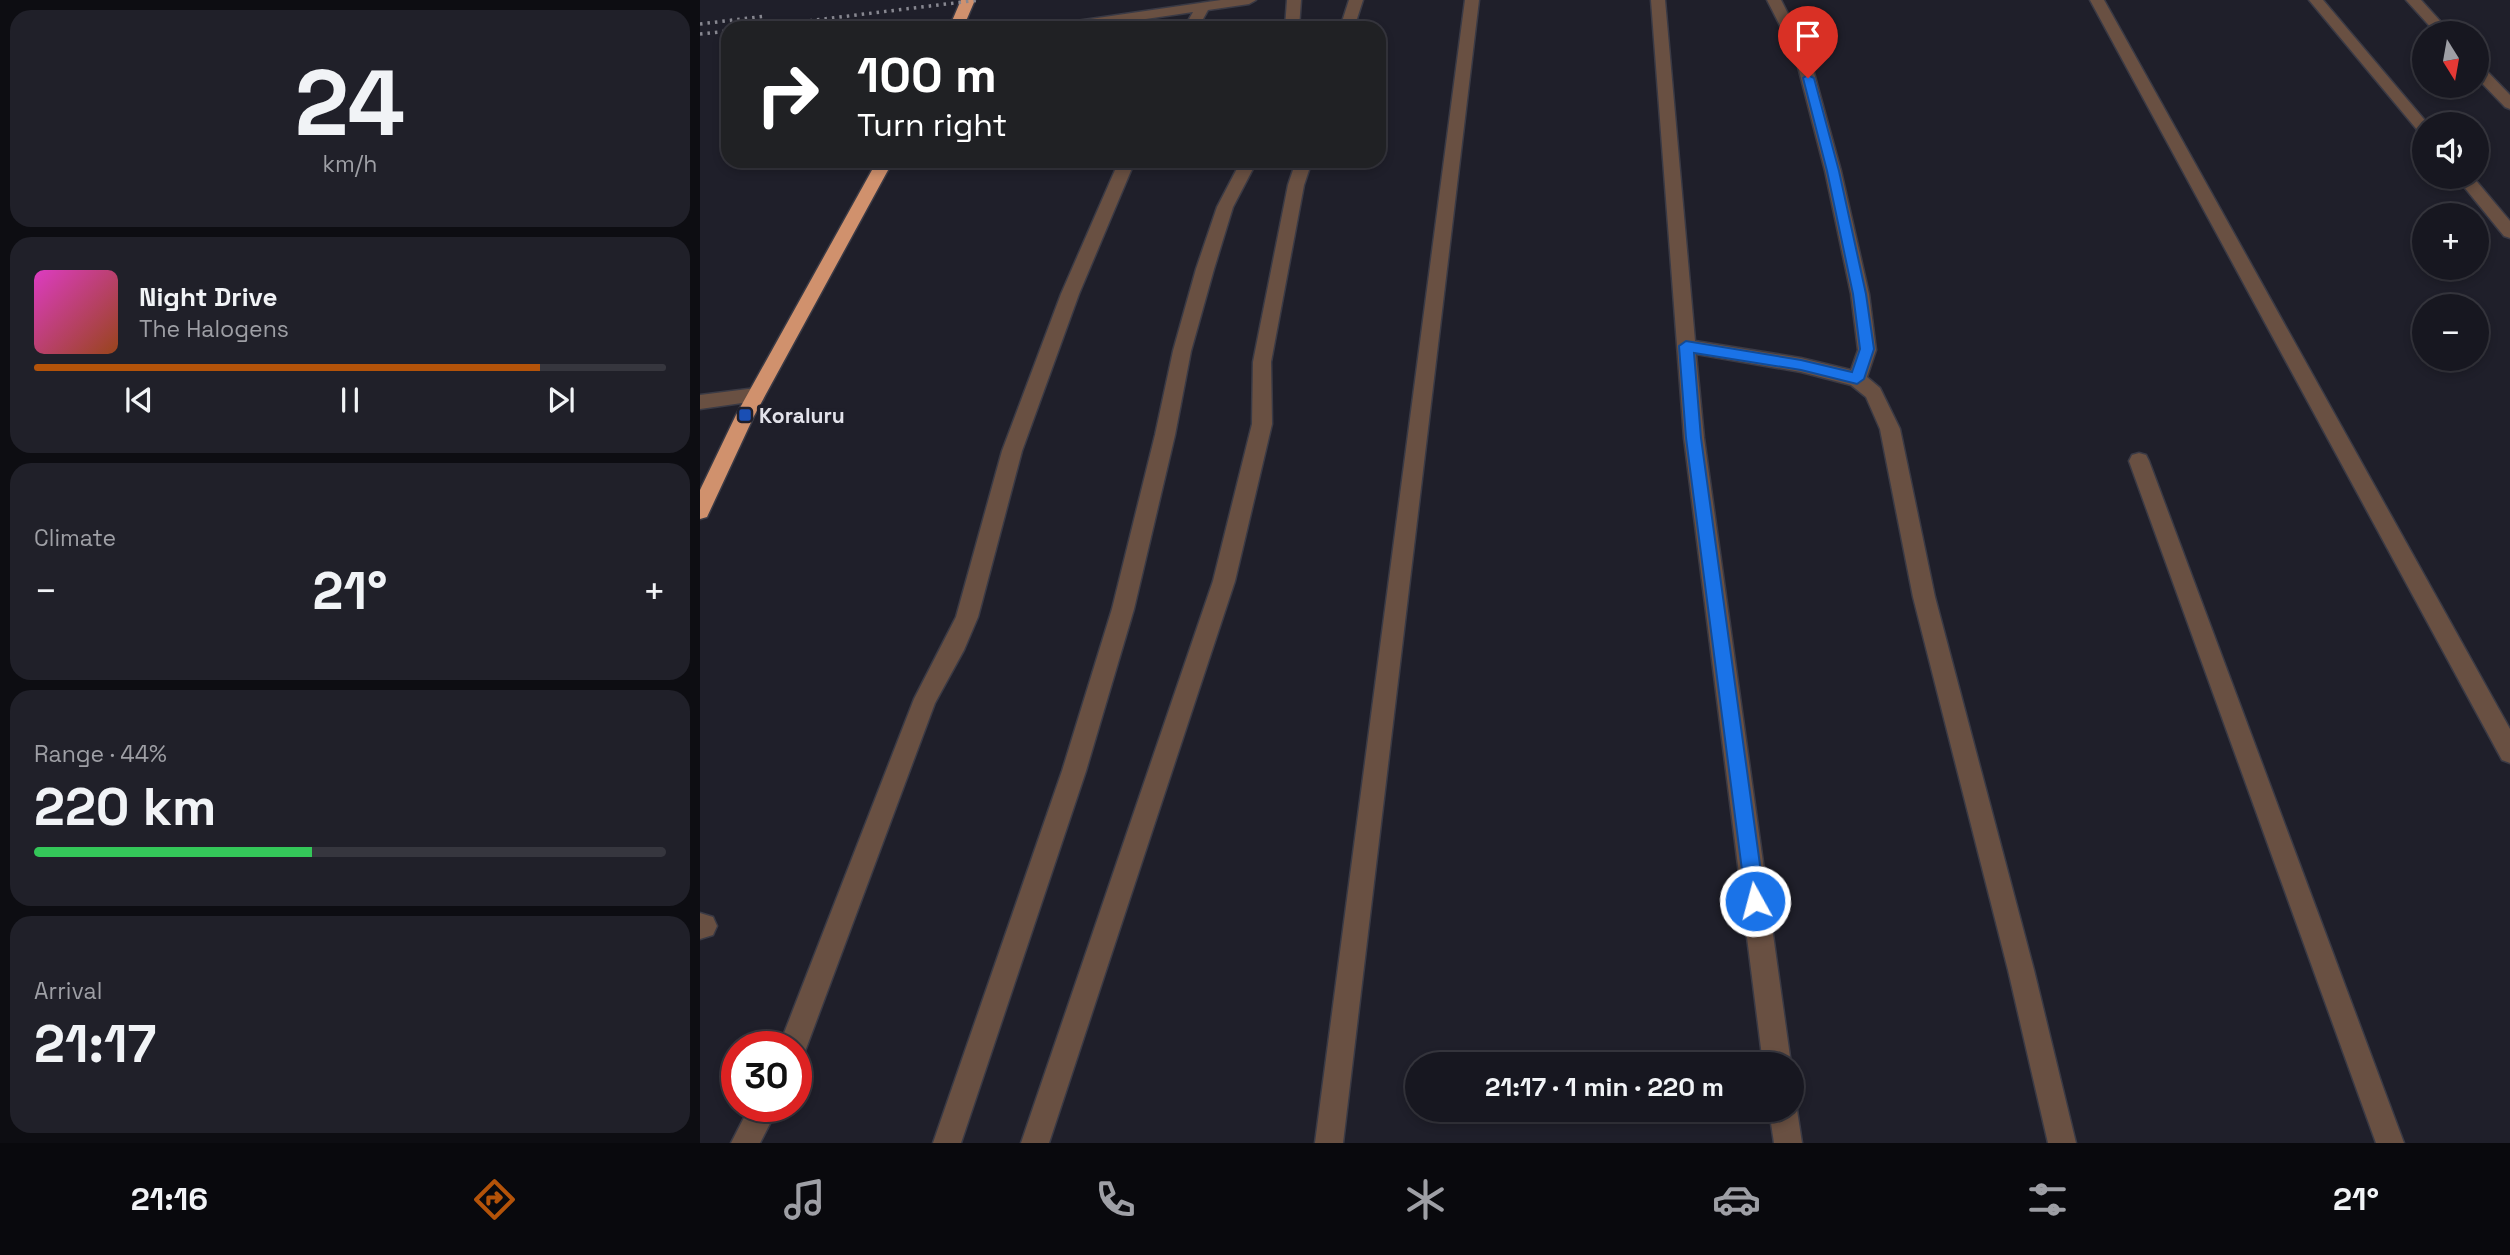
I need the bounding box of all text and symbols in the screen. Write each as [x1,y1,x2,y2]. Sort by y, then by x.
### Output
pin [1778,6,1838,78]
icon: arrive [1789,17,1827,55]
north arrow [2412,21,2488,98]
map controls [2412,21,2489,371]
text: 100 m [857,44,997,106]
text: 24 [295,45,405,162]
icon: right [742,49,833,140]
text: Turn right [857,105,1007,145]
button: sound [2412,112,2489,189]
text: km/h [323,149,377,179]
button: + [2412,203,2489,280]
text: Night Drive [139,280,277,314]
button: − [2412,294,2489,371]
text: The Halogens [139,314,289,344]
icon: previous [120,381,158,419]
icon: pause [331,381,369,419]
icon: next [542,381,580,419]
place label: Koraluru [759,402,845,429]
marker: Koraluru [737,407,753,423]
text: Climate [34,523,116,553]
text: 21° [313,558,387,624]
text: − [34,567,58,615]
text: + [642,567,666,615]
text: Range · 44% [34,739,167,769]
text: 220 km [34,774,216,840]
position arrow [1718,864,1792,938]
text: Arrival [34,976,102,1006]
text: 21:17 [34,1011,156,1077]
speed limit sign: 30 [721,1031,812,1122]
text: 21:17 · 1 min · 220 m [1485,1070,1724,1104]
icon: directions [470,1175,519,1224]
icon: music [780,1175,829,1224]
icon: phone [1091,1175,1140,1224]
icon: climate [1401,1175,1450,1224]
icon: car [1712,1175,1761,1224]
icon: filters [2023,1175,2072,1224]
text: 21:16 [131,1179,208,1219]
text: 21° [2333,1179,2379,1219]

